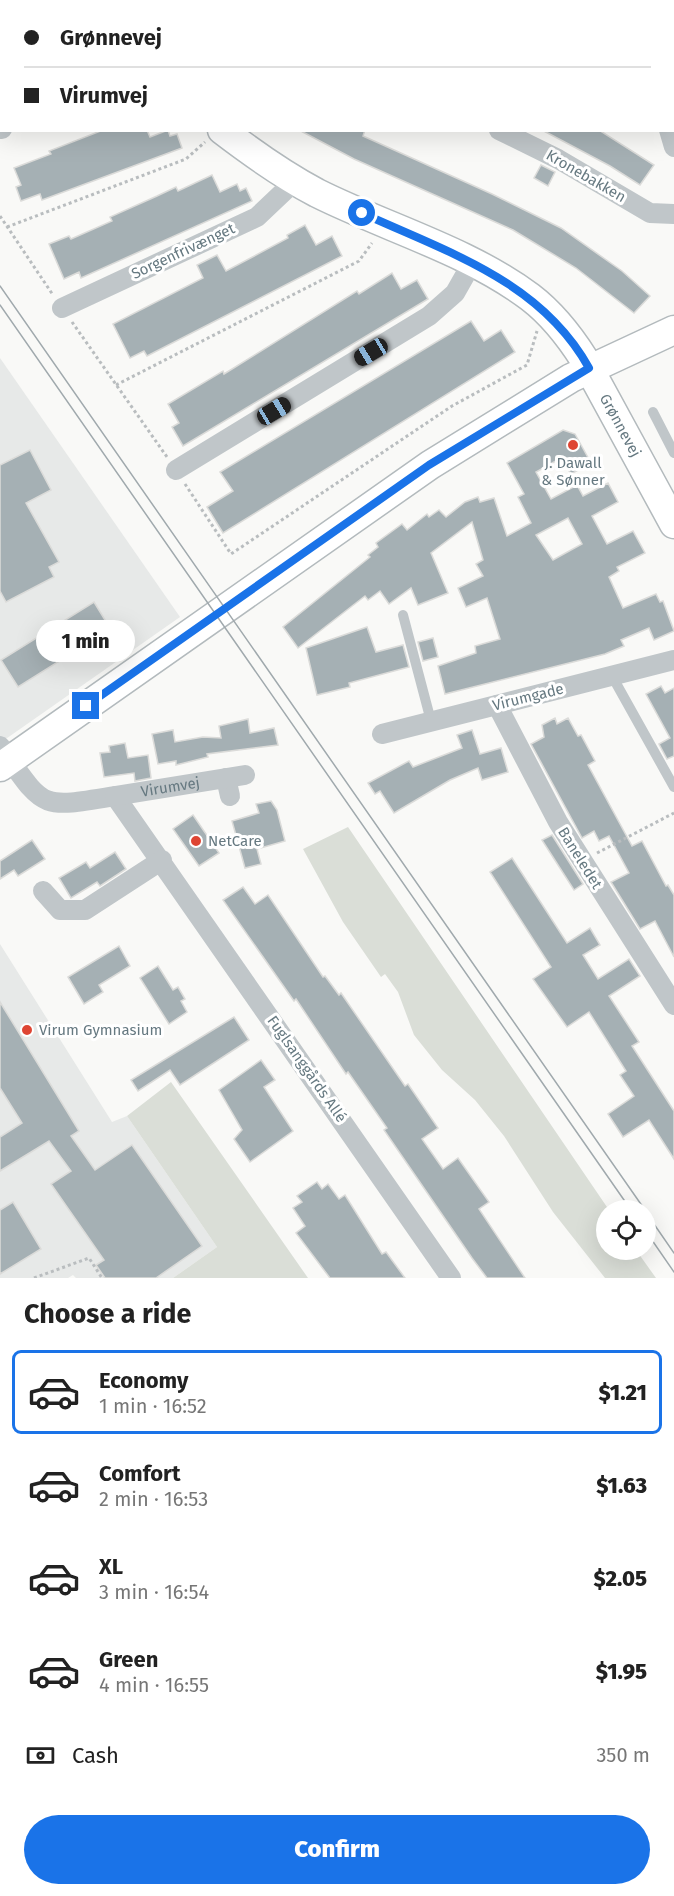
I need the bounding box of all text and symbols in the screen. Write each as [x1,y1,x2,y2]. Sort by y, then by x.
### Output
text: Grønnevej [60,24,162,51]
text: Virumvej [60,82,148,109]
street label: Kronebakken [543,146,629,206]
route start [348,199,375,226]
street label: Sorgenfrivænget [128,219,238,283]
car [351,335,391,369]
street label: Grønnevej [596,391,645,460]
car [254,394,294,428]
marker: J. Dawall & Sønner [566,438,580,452]
place label: J. Dawall & Sønner [541,454,605,489]
callout: 1 min [36,619,136,661]
text: 1 min [62,629,109,653]
street label: Virumgade [491,679,565,715]
route end [72,692,99,719]
street label: Virumvej [139,773,201,801]
street label: Baneledet [554,824,606,893]
place label: NetCare [208,832,262,850]
marker: NetCare [189,834,203,848]
street label: Fuglsanggårds Allé [264,1012,350,1126]
place label: Virum Gymnasium [39,1021,162,1039]
marker: Virum Gymnasium [20,1023,34,1037]
map controls [596,1200,656,1260]
button: locate [596,1200,656,1260]
text: Choose a ride [24,1298,191,1330]
icon: car [27,1365,81,1419]
text: Economy [99,1367,188,1394]
text: $1.21 [598,1379,647,1406]
text: 1 min · 16:52 [99,1394,207,1418]
icon: car [27,1458,81,1512]
text: Comfort [99,1460,180,1487]
text: $1.63 [596,1472,647,1499]
text: 2 min · 16:53 [99,1487,208,1511]
icon: car [27,1551,81,1605]
text: XL [99,1553,123,1580]
text: $2.05 [593,1565,647,1592]
text: 3 min · 16:54 [99,1580,209,1604]
icon: car [27,1644,81,1698]
text: Green [99,1646,158,1673]
text: $1.95 [596,1658,647,1685]
text: 4 min · 16:55 [99,1673,209,1697]
icon: cash [24,1739,57,1772]
text: Cash [72,1742,119,1769]
text: 350 m [596,1743,650,1767]
button: Confirm [24,1815,650,1884]

